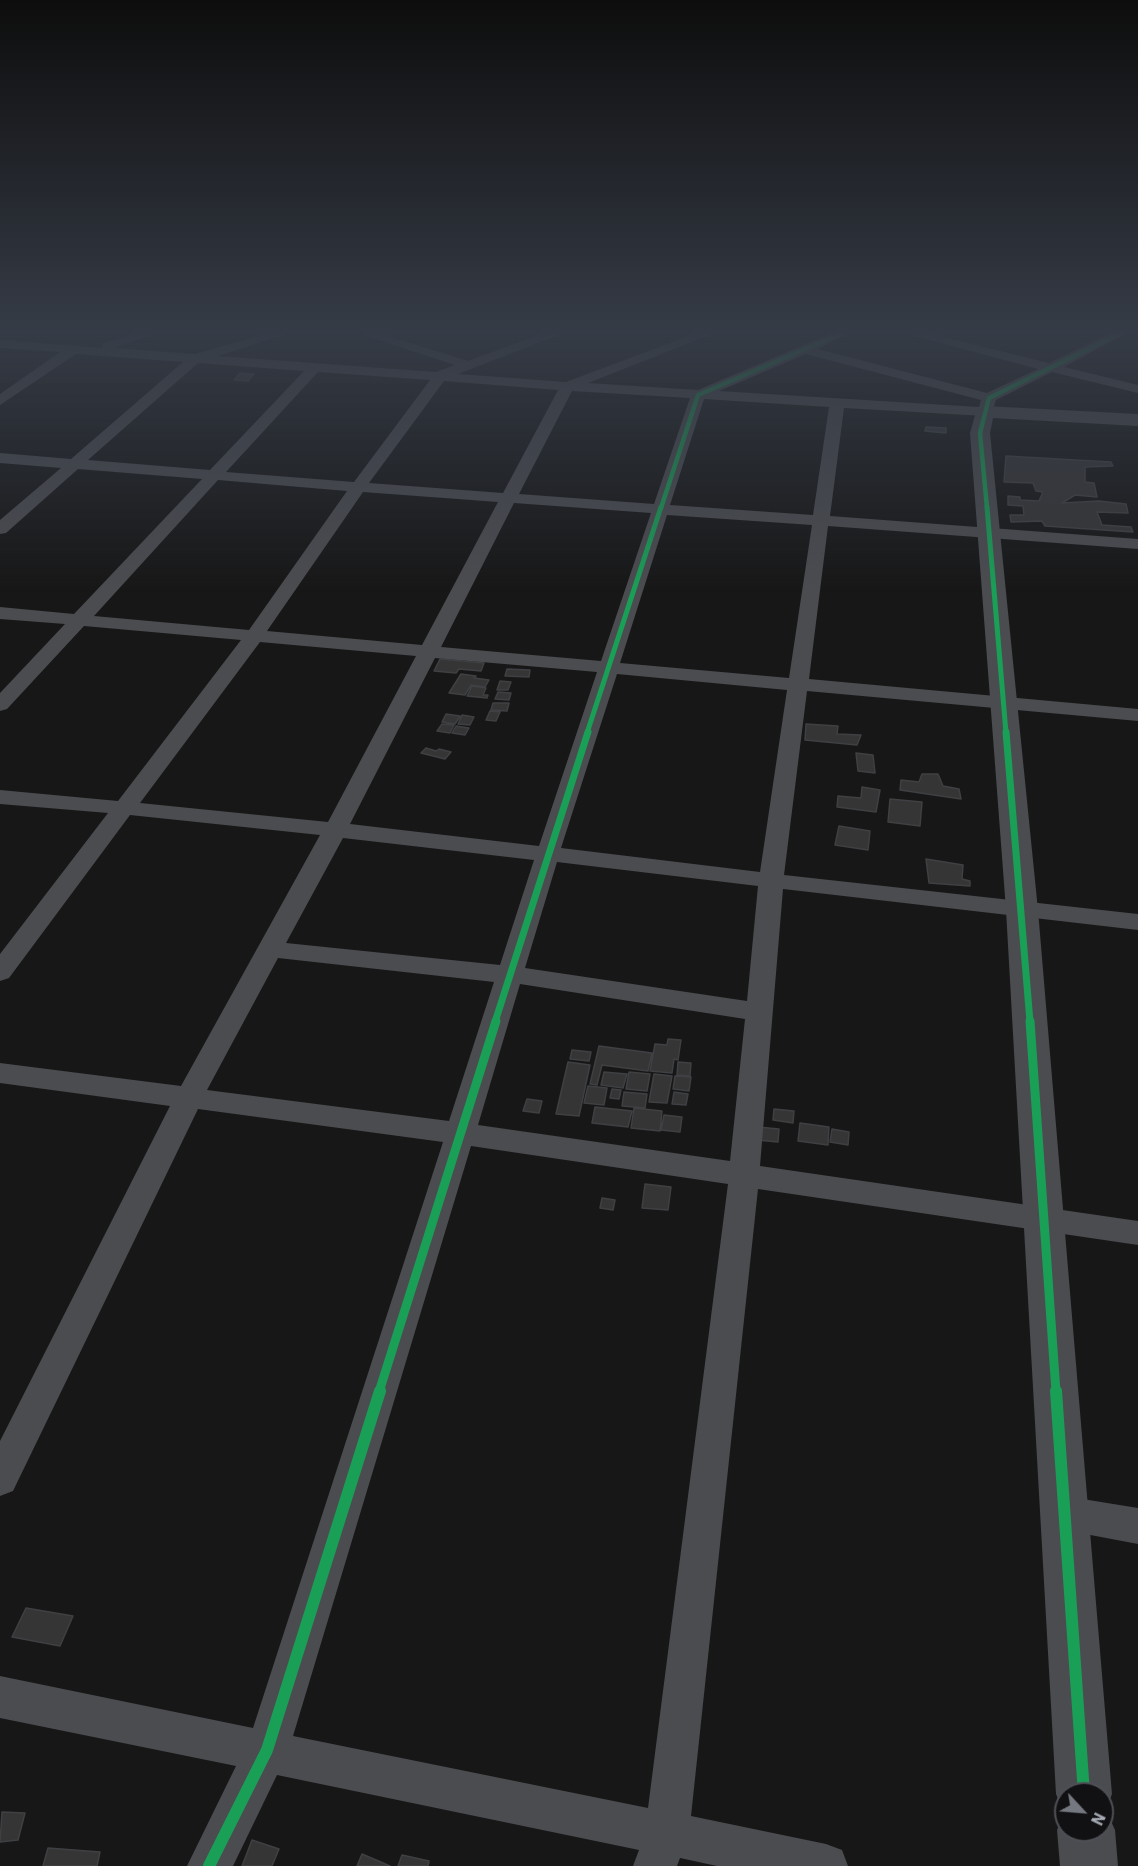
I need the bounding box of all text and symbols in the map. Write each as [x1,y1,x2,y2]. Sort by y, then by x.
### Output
north arrow [1054,1782,1114,1842]
text: N [1087,1809,1110,1829]

